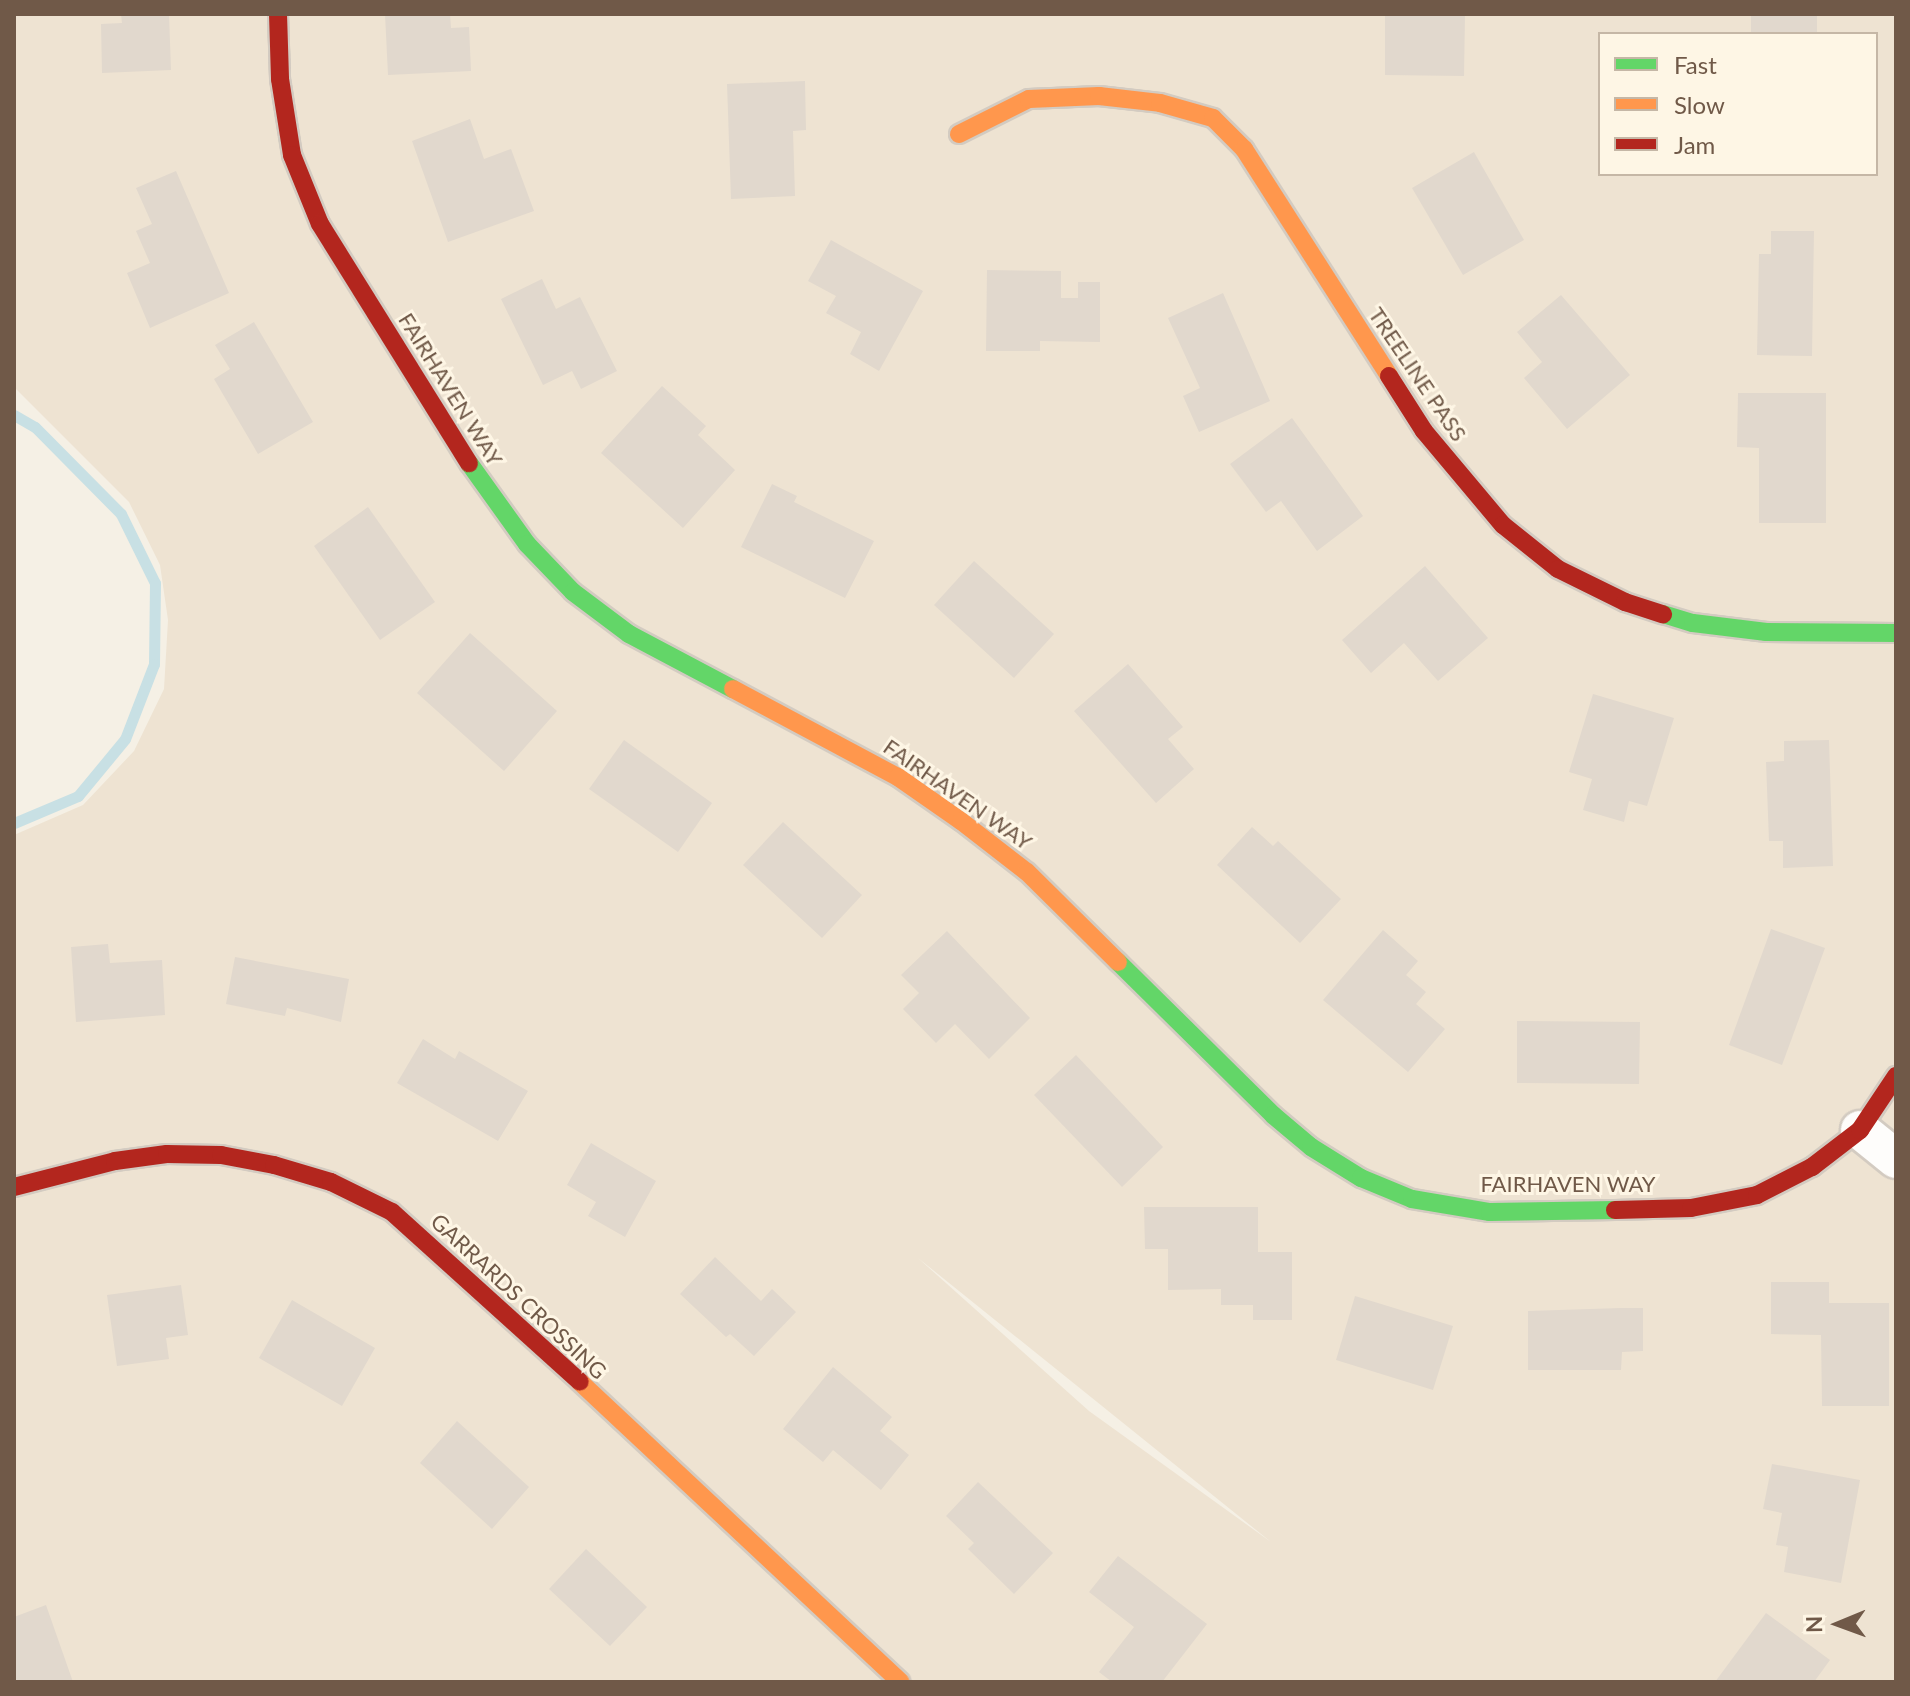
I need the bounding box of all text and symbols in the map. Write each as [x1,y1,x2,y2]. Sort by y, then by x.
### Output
legend [1598,32,1878,176]
text: Fast [1674,50,1717,79]
text: Slow [1674,90,1725,119]
text: Jam [1674,130,1715,159]
street label: TREELINE PASS [1364,302,1472,446]
street label: FAIRHAVEN WAY [393,308,509,470]
street label: FAIRHAVEN WAY [879,733,1037,855]
street label: FAIRHAVEN WAY [1480,1171,1656,1197]
street label: GARRARDS CROSSING [426,1208,612,1384]
north arrow [1798,1584,1878,1664]
text: N [1800,1616,1827,1633]

